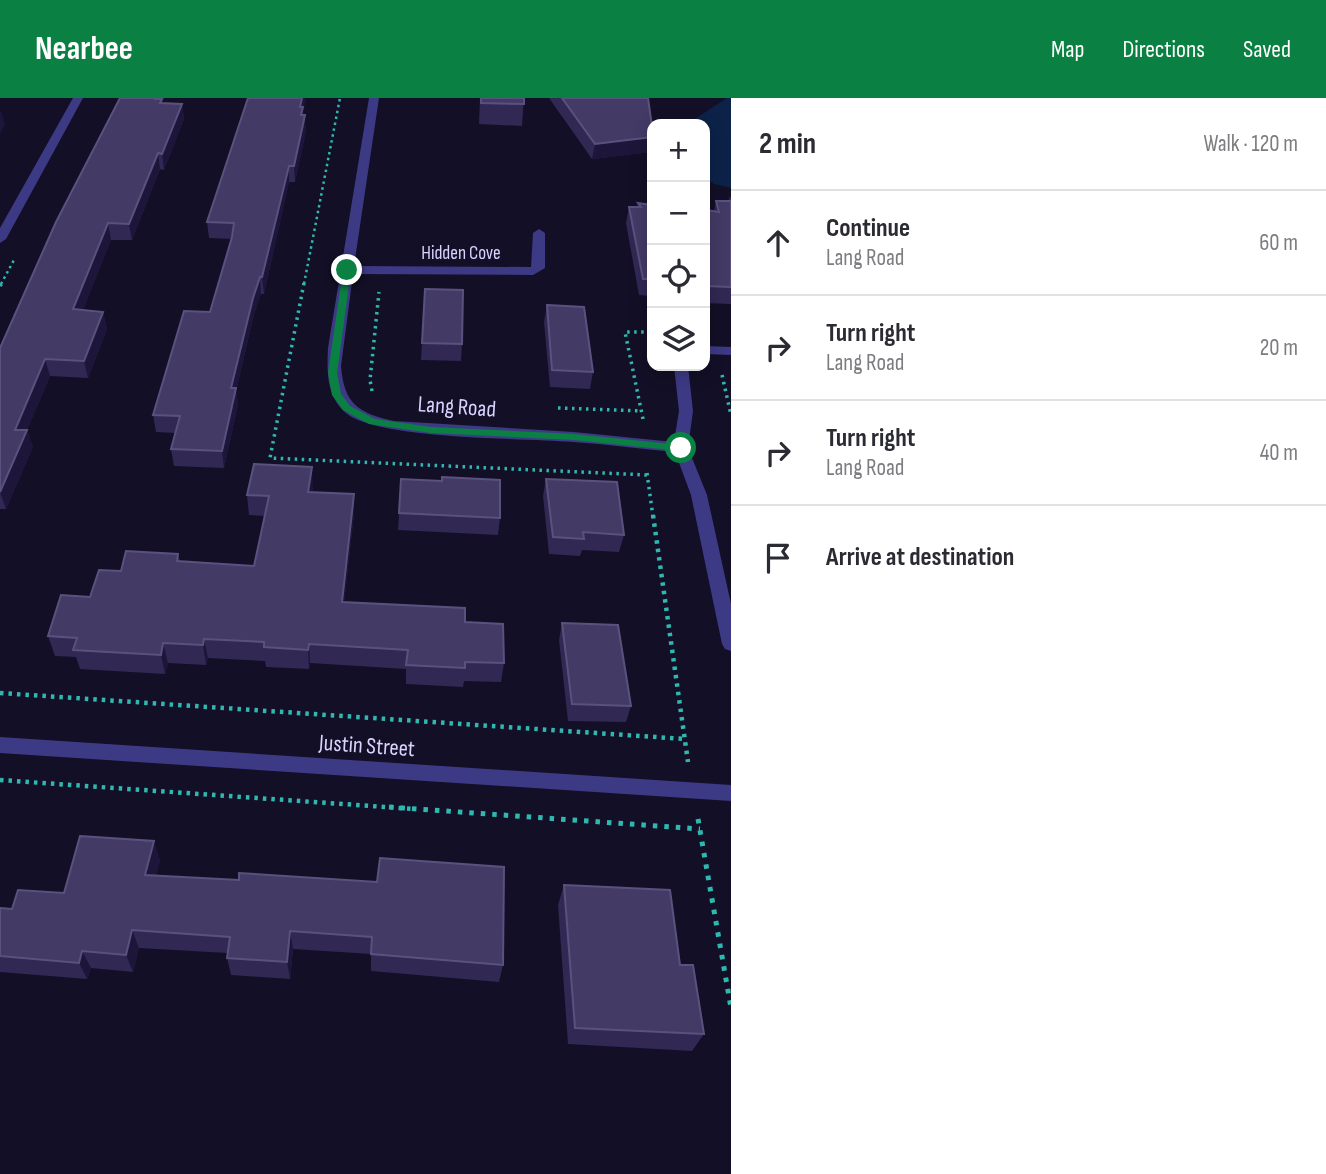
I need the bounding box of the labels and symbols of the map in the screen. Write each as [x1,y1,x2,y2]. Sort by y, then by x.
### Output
street label: Hidden Cove [421,242,501,265]
route end [331,254,362,285]
street label: Lang Road [417,390,497,424]
route start [665,432,696,463]
street label: Justin Street [317,729,416,763]

